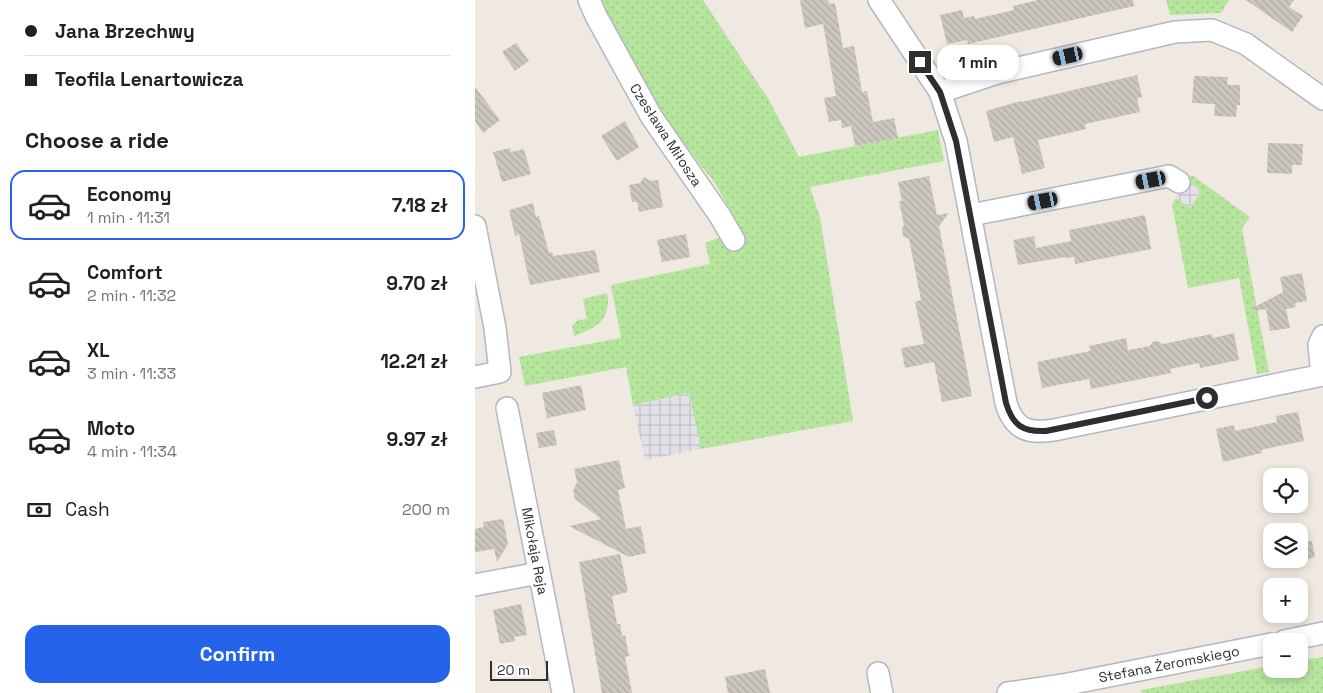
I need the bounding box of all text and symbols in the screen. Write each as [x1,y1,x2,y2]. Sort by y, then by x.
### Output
text: Jana Brzechwy [55,19,195,44]
callout: 1 min [937,44,1020,80]
car [1051,45,1084,67]
route end [909,51,931,73]
text: 1 min [958,52,998,73]
text: Teofila Lenartowicza [55,67,243,92]
street label: Czesława Miłosza [626,80,706,190]
text: Choose a ride [25,126,169,154]
car [1134,170,1167,190]
text: Economy [87,182,171,207]
icon: car [27,183,72,228]
car [1026,191,1059,211]
text: 7.18 zł [392,193,448,218]
text: 1 min · 11:31 [87,207,170,228]
text: Comfort [87,260,163,285]
icon: car [27,261,72,306]
text: 9.70 zł [386,271,448,296]
text: 2 min · 11:32 [87,285,176,306]
text: XL [87,338,110,363]
icon: car [27,339,72,384]
text: 12.21 zł [380,349,448,374]
text: 3 min · 11:33 [87,363,176,384]
route start [1196,387,1218,409]
text: Moto [87,416,135,441]
icon: car [27,417,72,462]
text: 9.97 zł [387,427,448,452]
text: 4 min · 11:34 [87,441,177,462]
map controls [1263,468,1308,678]
button: locate [1263,468,1308,513]
icon: cash [25,496,53,524]
text: Cash [65,497,110,522]
text: 200 m [402,499,450,520]
street label: Mikołaja Reja [518,506,552,596]
button: layers [1263,523,1308,568]
button: + [1263,578,1308,623]
button: Confirm [25,625,450,683]
button: − [1263,633,1308,678]
street label: Stefana Żeromskiego [1097,641,1241,687]
scale bar [490,658,547,681]
text: 20 m [497,661,530,679]

